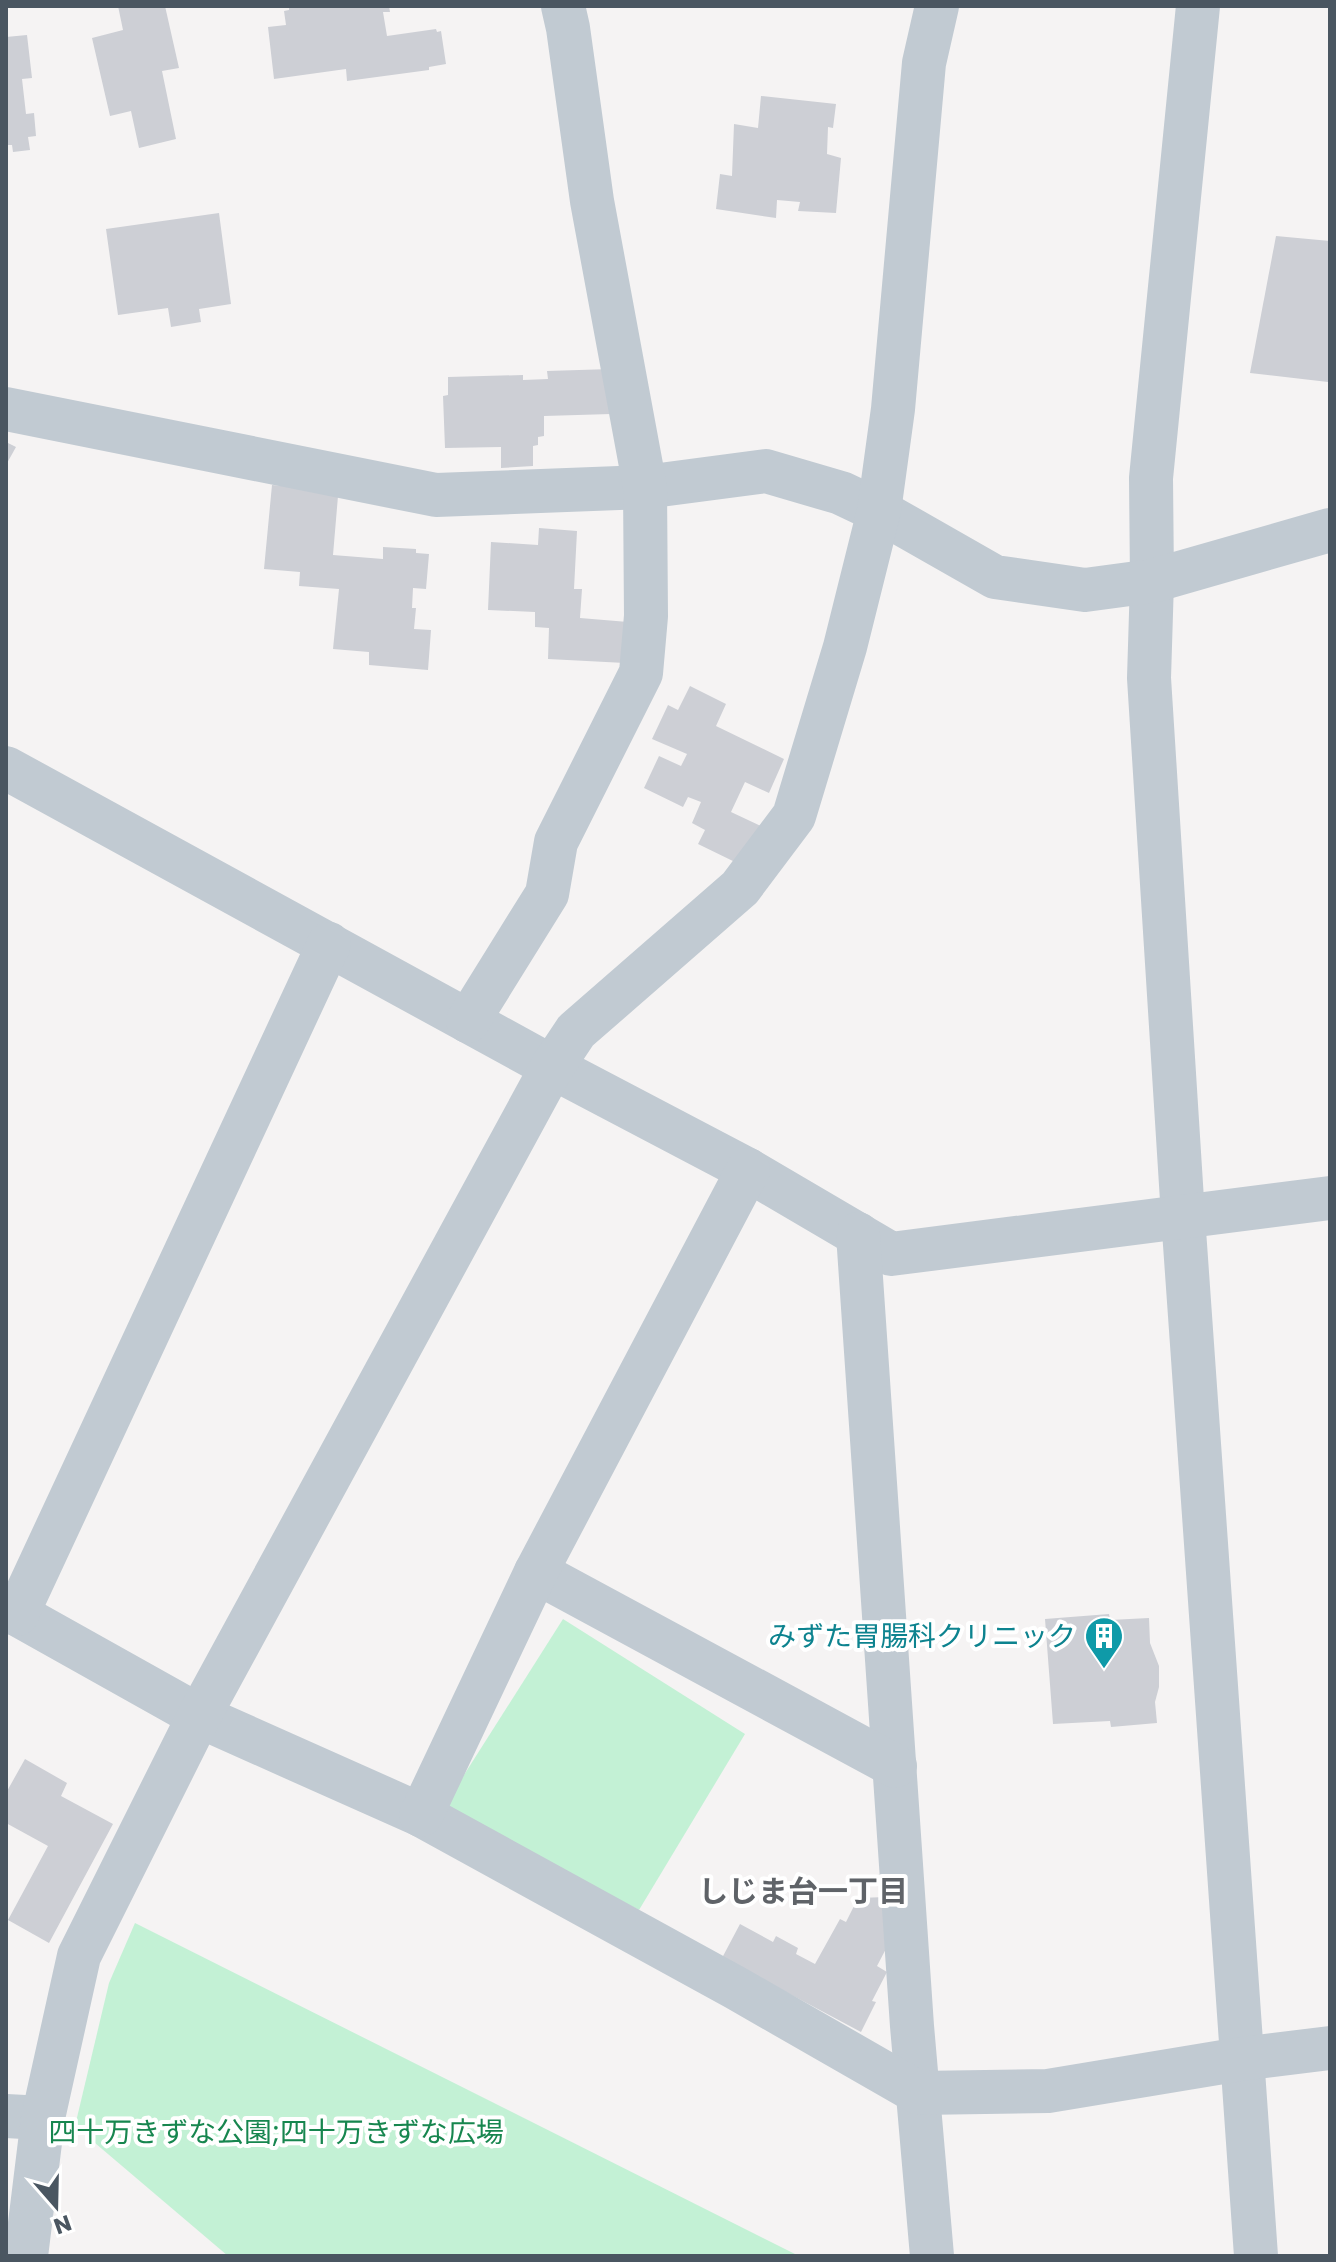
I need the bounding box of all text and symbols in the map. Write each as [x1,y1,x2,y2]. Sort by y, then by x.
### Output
building icon: みずた胃腸科クリニック [1083,1615,1125,1670]
place label: みずた胃腸科クリニック [768,1617,1076,1656]
district label: しじま台一丁目 [698,1870,908,1913]
park label: 四十万きずな公園;四十万きずな広場 [48,2113,504,2152]
north arrow [16,2166,96,2246]
text: N [50,2207,76,2242]

